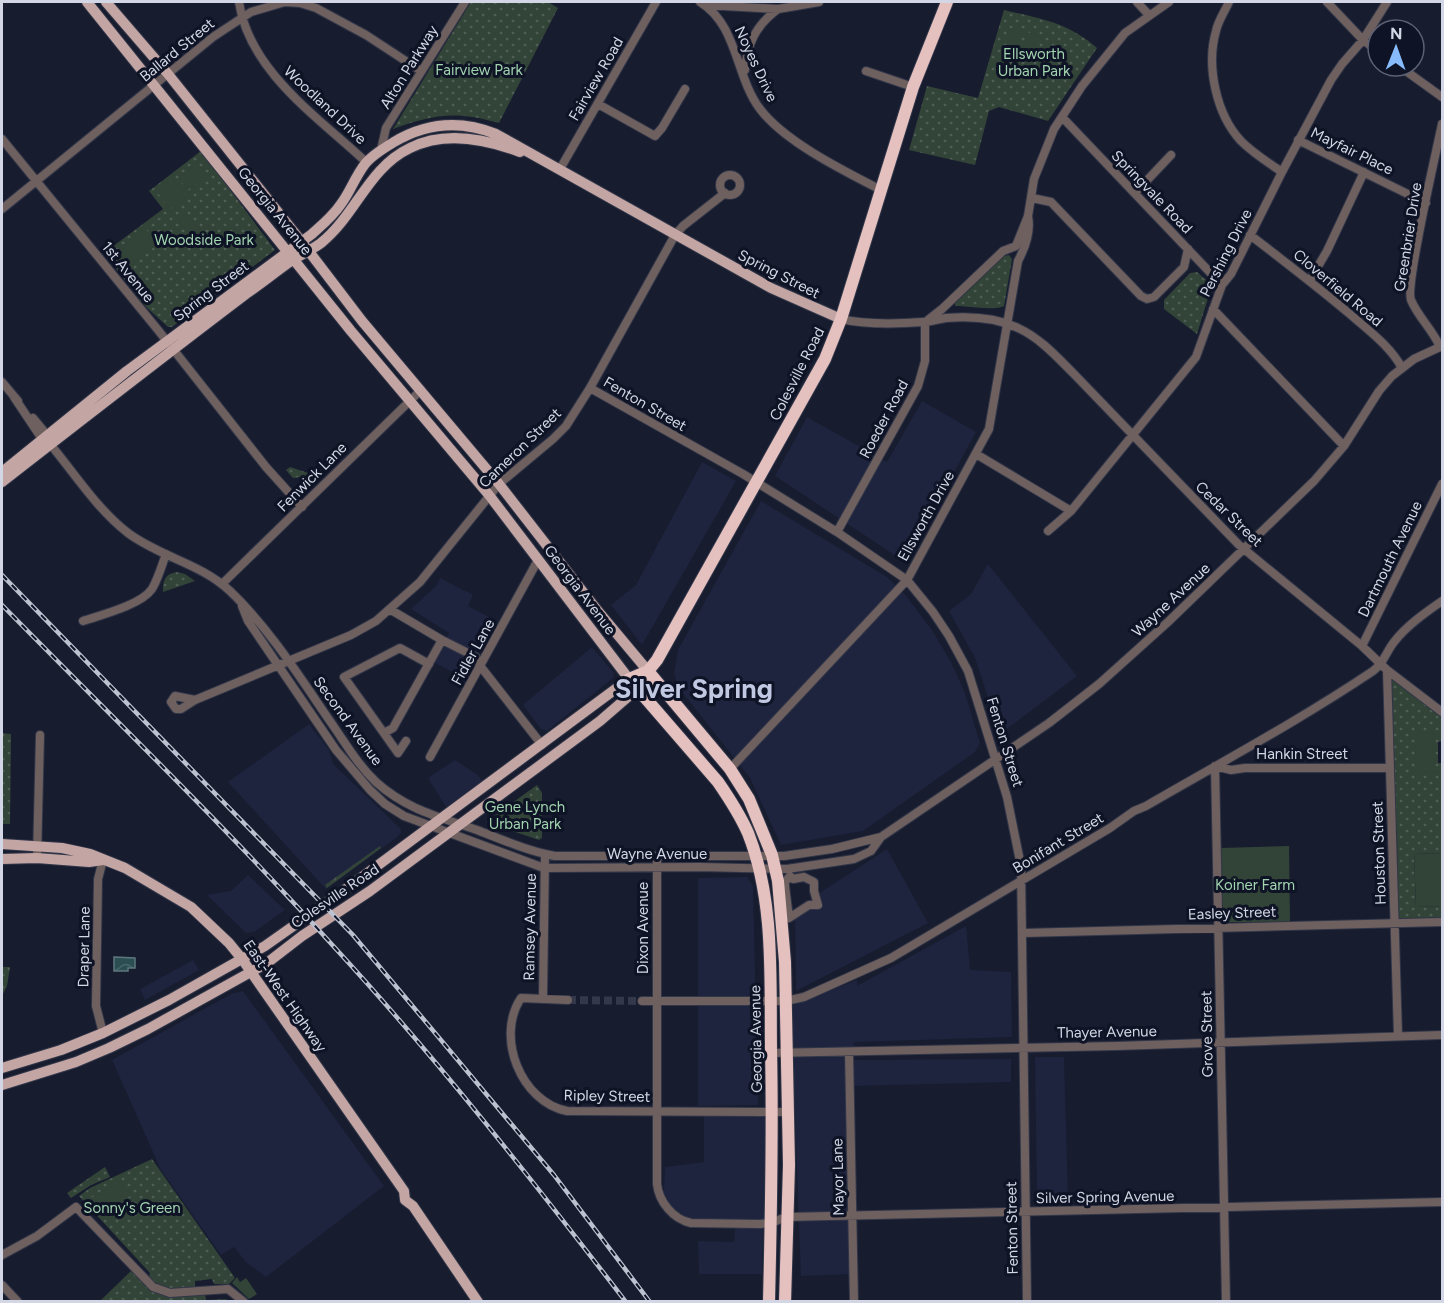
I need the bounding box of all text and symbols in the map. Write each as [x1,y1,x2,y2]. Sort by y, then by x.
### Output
street label: Ballard Street [136,14,218,86]
north arrow [1366,18,1426,78]
street label: Alton Parkway [376,22,442,112]
street label: Noyes Drive [731,23,781,105]
text: N [1390,24,1403,43]
street label: Fairview Road [565,34,627,124]
park label: Ellsworth Urban Park [998,45,1071,80]
park label: Fairview Park [435,61,523,79]
street label: Woodland Drive [280,62,370,148]
street label: Mayfair Place [1308,123,1396,179]
street label: Springvale Road [1108,147,1196,237]
street label: Georgia Avenue [234,163,316,259]
street label: Greenbrier Drive [1390,181,1426,293]
street label: Pershing Drive [1196,206,1256,300]
park label: Woodside Park [154,231,255,249]
street label: 1st Avenue [98,238,158,306]
street label: Cloverfield Road [1290,245,1386,331]
street label: Spring Street [735,246,823,302]
street label: Spring Street [170,257,252,325]
street label: Colesville Road [766,324,828,424]
street label: Fenton Street [600,373,690,435]
street label: Roeder Road [856,377,912,461]
street label: Cameron Street [475,404,565,492]
street label: Fenwick Lane [274,439,350,515]
street label: Ellsworth Drive [894,468,958,564]
street label: Cedar Street [1192,478,1266,551]
street label: Dartmouth Avenue [1354,498,1426,620]
street label: Georgia Avenue [540,542,620,638]
street label: Wayne Avenue [1128,559,1214,641]
street label: Fidler Lane [448,616,498,688]
district label: Silver Spring [615,672,773,705]
street label: Second Avenue [310,673,386,769]
street label: Fenton Street [983,695,1027,789]
street label: Hankin Street [1256,745,1348,763]
park label: Gene Lynch Urban Park [485,798,565,833]
street label: Houston Street [1368,801,1390,905]
street label: Bonifant Street [1009,809,1107,877]
street label: Wayne Avenue [607,845,707,863]
street label: Colesville Road [288,860,382,932]
street label: Ramsey Avenue [520,873,540,981]
park label: Koiner Farm [1215,876,1295,894]
street label: Dixon Avenue [634,882,652,974]
street label: Easley Street [1188,902,1277,924]
street label: Draper Lane [74,906,94,988]
street label: East-West Highway [240,937,330,1056]
street label: Georgia Avenue [746,985,766,1093]
street label: Grove Street [1197,990,1217,1077]
street label: Thayer Avenue [1057,1022,1157,1042]
street label: Ripley Street [564,1086,651,1106]
street label: Mayor Lane [828,1138,848,1216]
street label: Fenton Street [1002,1181,1022,1275]
street label: Silver Spring Avenue [1035,1187,1175,1207]
park label: Sonny's Green [83,1199,181,1217]

